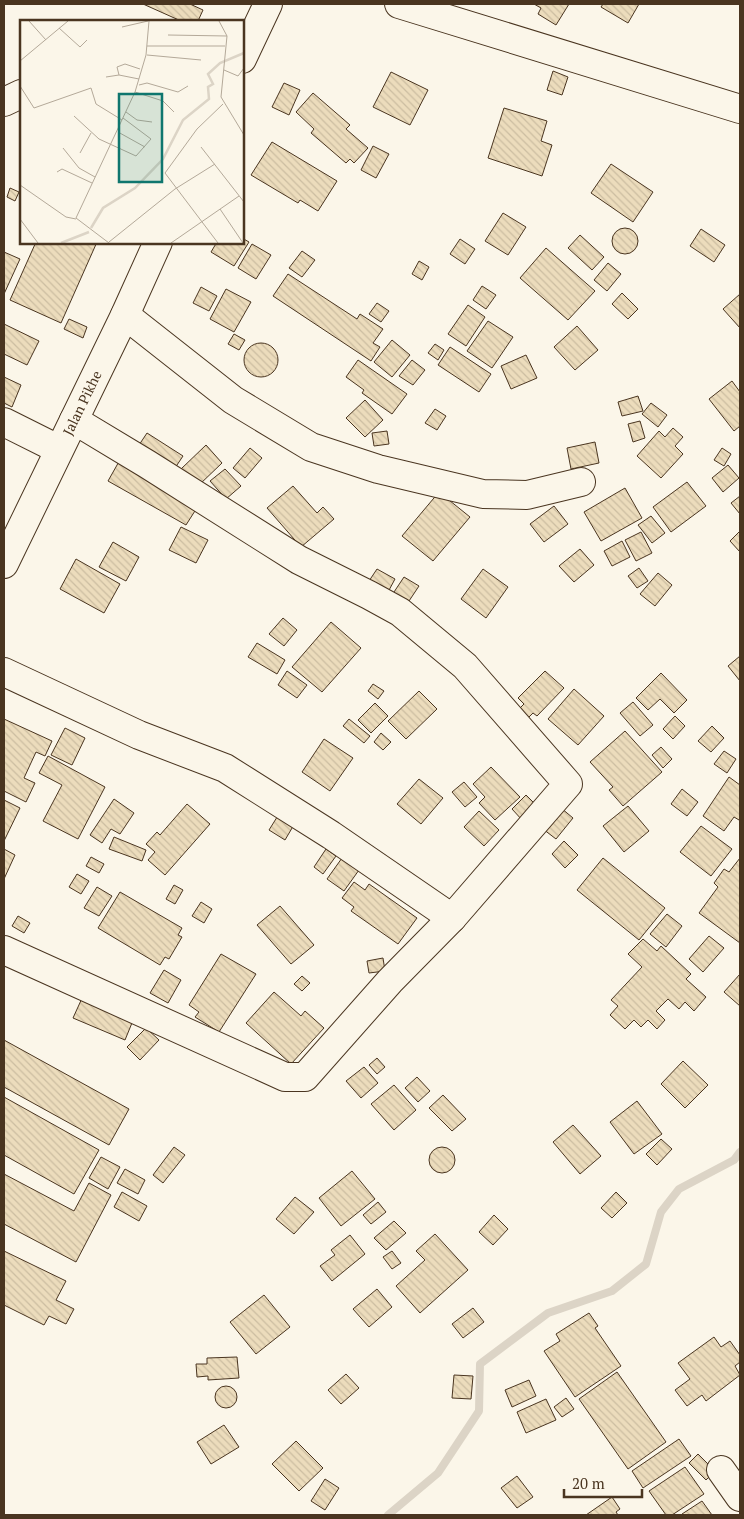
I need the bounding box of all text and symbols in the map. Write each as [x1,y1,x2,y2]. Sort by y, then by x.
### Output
inset map [20,20,244,244]
street label: Jalan Pikhe [58,367,106,438]
scale bar [564,1466,642,1498]
text: 20 m [572,1473,605,1493]

